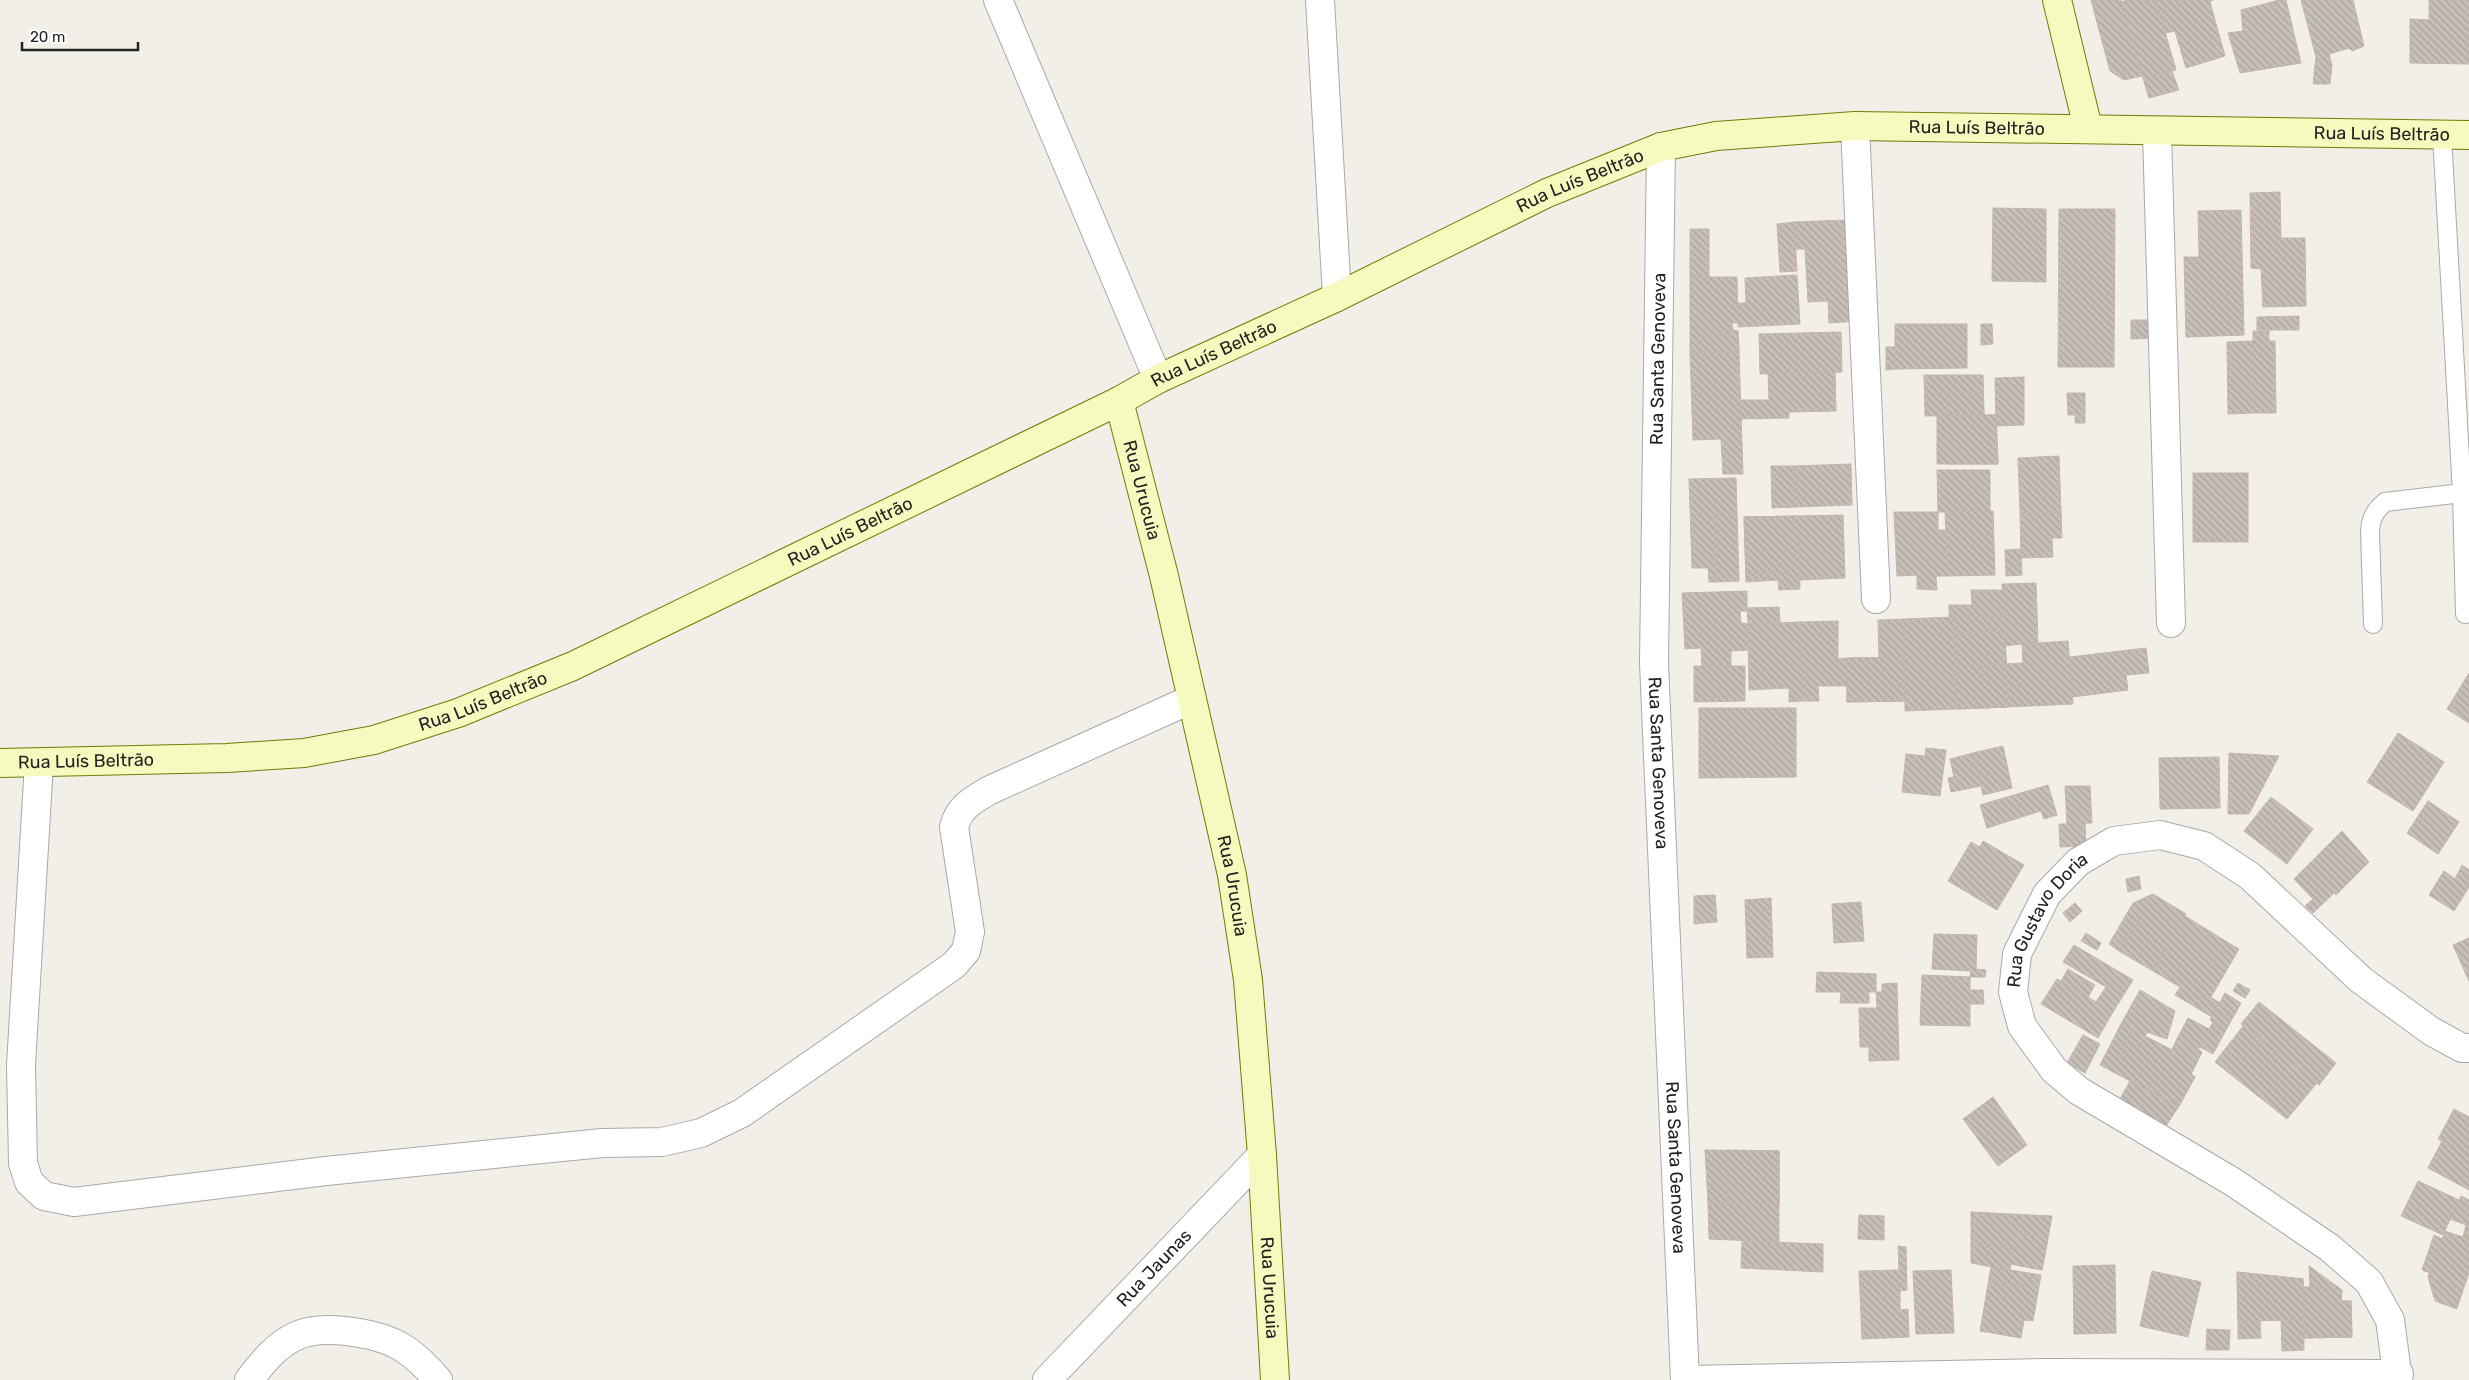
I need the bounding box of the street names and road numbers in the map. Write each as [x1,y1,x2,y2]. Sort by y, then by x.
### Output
street label: Rua Luís Beltrão [1909,116,2045,140]
street label: Rua Luís Beltrão [2314,122,2450,146]
street label: Rua Luís Beltrão [1513,144,1647,217]
street label: Rua Santa Genoveva [1645,273,1671,445]
street label: Rua Luís Beltrão [1147,315,1280,392]
street label: Rua Urucuia [1119,438,1165,542]
street label: Rua Luís Beltrão [784,492,916,571]
street label: Rua Luís Beltrão [416,667,551,736]
street label: Rua Santa Genoveva [1644,676,1673,850]
street label: Rua Luís Beltrão [18,749,154,774]
street label: Rua Urucuia [1212,833,1252,938]
street label: Rua Gustavo Doria [2003,848,2092,988]
street label: Rua Santa Genoveva [1661,1081,1691,1254]
street label: Rua Jaunas [1112,1224,1196,1311]
street label: Rua Urucuia [1256,1236,1284,1339]

